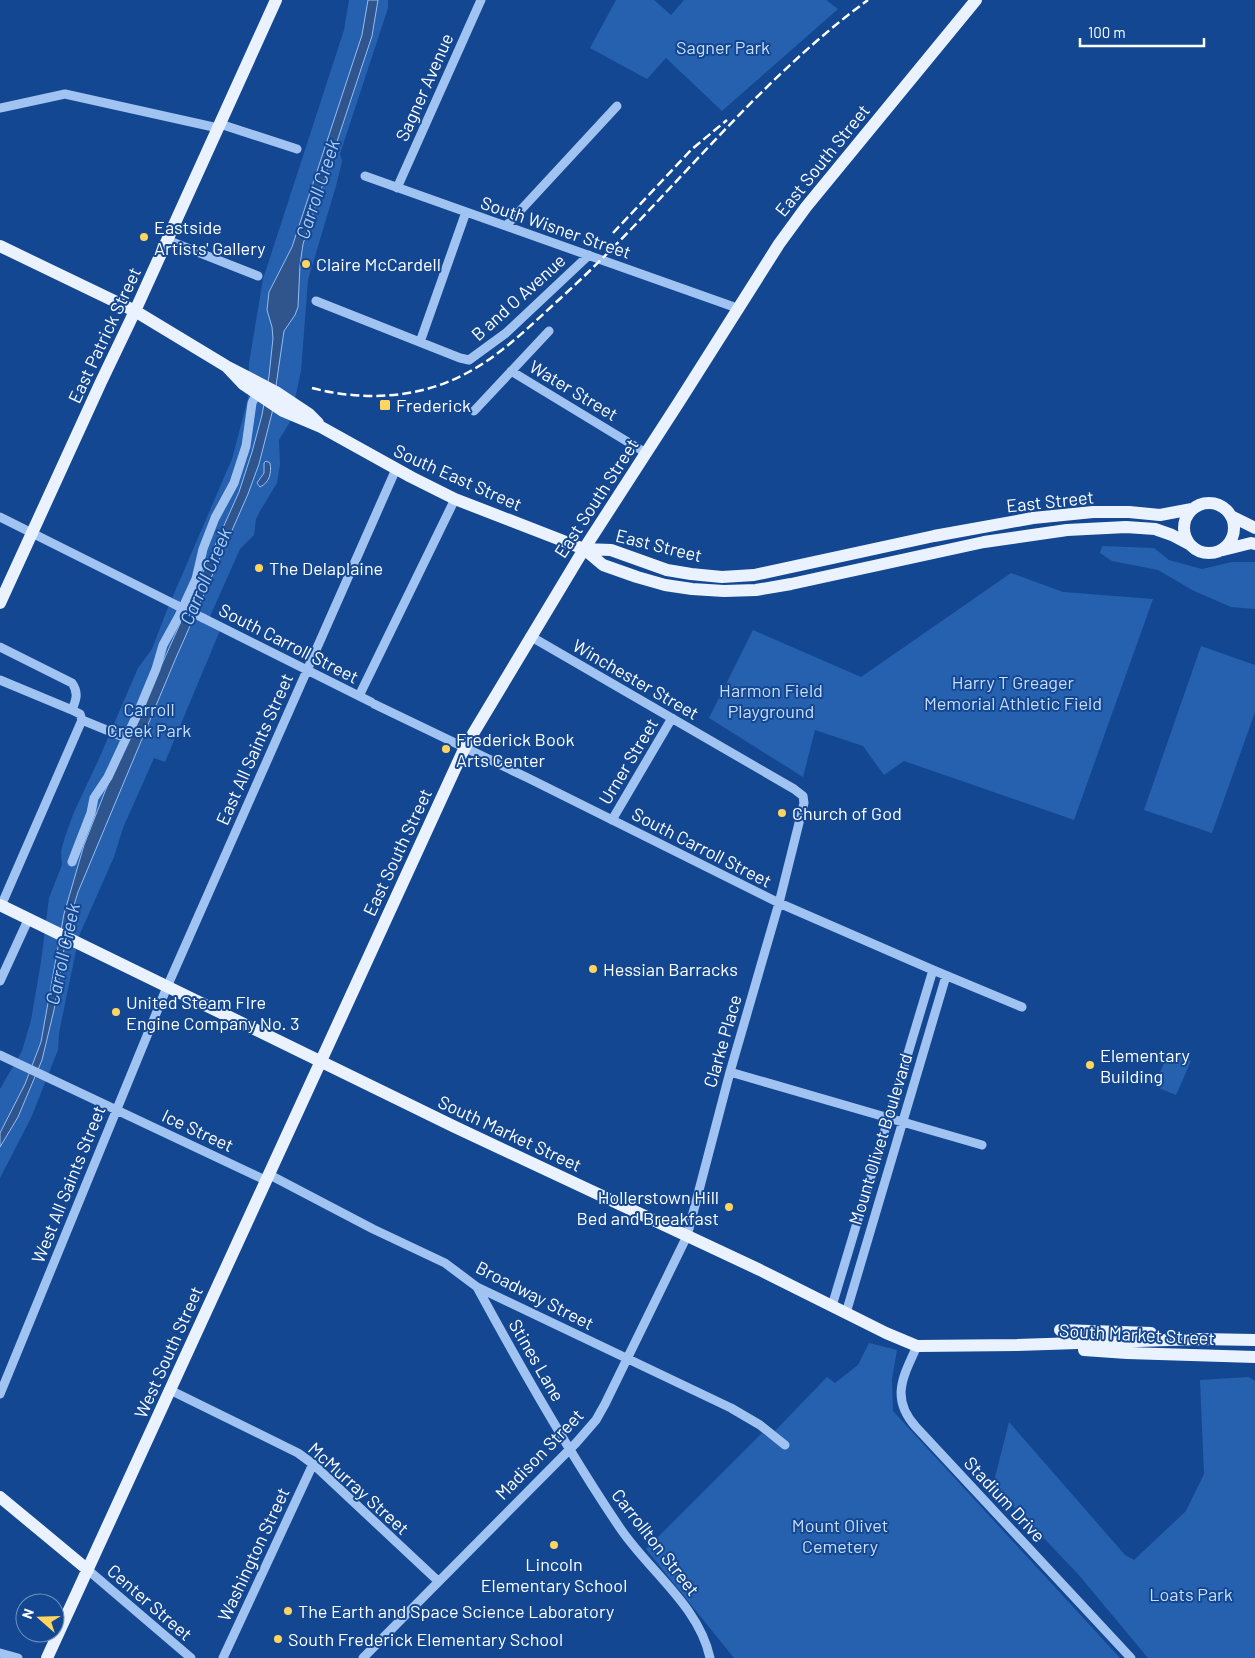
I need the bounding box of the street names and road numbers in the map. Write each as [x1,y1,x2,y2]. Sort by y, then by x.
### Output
street label: Sagner Avenue [390,30,458,144]
street label: East South Street [770,100,874,220]
street label: South Wisner Street [478,191,634,263]
street label: B and O Avenue [466,249,570,345]
street label: East Patrick Street [63,264,145,406]
street label: Water Street [526,355,622,425]
street label: East South Street [549,434,643,562]
street label: South East Street [391,439,525,515]
street label: East Street [1005,485,1095,517]
street label: East Street [614,524,704,566]
street label: South Carroll Street [216,598,362,688]
street label: Winchester Street [569,634,703,724]
street label: East All Saints Street [211,670,297,828]
street label: Urner Street [594,714,662,808]
street label: East South Street [358,785,436,919]
street label: South Carroll Street [629,802,775,892]
street label: Clarke Place [698,992,746,1090]
street label: Mount Olivet Boulevard [843,1051,917,1227]
street label: South Market Street [435,1090,585,1176]
street label: West All Saints Street [26,1102,110,1266]
street label: Ice Street [159,1104,237,1156]
street label: Broadway Street [472,1256,598,1334]
street label: West South Street [129,1283,207,1421]
street label: Stines Lane [505,1315,569,1405]
street label: South Market Street [1059,1319,1215,1349]
street label: Madison Street [490,1404,588,1504]
street label: McMurray Street [304,1437,414,1539]
street label: Stadium Drive [960,1452,1050,1546]
street label: Washington Street [212,1484,294,1624]
street label: Carrollton Street [607,1484,705,1600]
street label: Center Street [103,1559,197,1645]

